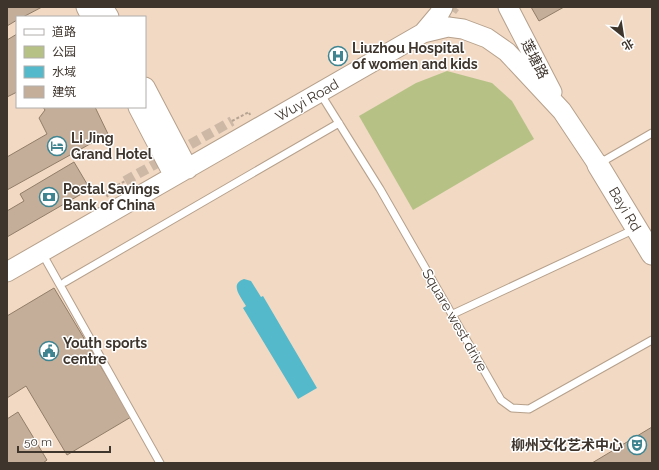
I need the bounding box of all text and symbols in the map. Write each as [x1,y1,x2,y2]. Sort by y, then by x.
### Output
legend [16,16,146,108]
north arrow [603,16,643,56]
text: 道路 [52,25,76,39]
text: 北 [620,36,636,53]
street label: 莲塘路 [518,37,552,81]
place label: Liuzhou Hospital of women and kids [352,40,478,72]
text: 公园 [52,45,76,59]
hospital icon: Liuzhou Hospital of women and kids [327,45,349,67]
text: 水域 [52,65,76,79]
street label: Wuyi Road [273,76,341,124]
text: 建筑 [52,85,76,99]
place label: Li Jing Grand Hotel [71,130,153,162]
hotel icon: Li Jing Grand Hotel [46,135,68,157]
place label: Postal Savings Bank of China [63,181,160,213]
street label: Bayi Rd [606,184,644,234]
bank icon: Postal Savings Bank of China [38,186,60,208]
street label: Square west drive [419,266,491,374]
place label: Youth sports centre [63,335,147,367]
public building icon: Youth sports centre [38,340,60,362]
scale bar [18,428,110,454]
theatre icon: 柳州文化艺术中心 [626,434,648,456]
text: 50 m [24,435,52,449]
place label: 柳州文化艺术中心 [511,437,623,453]

